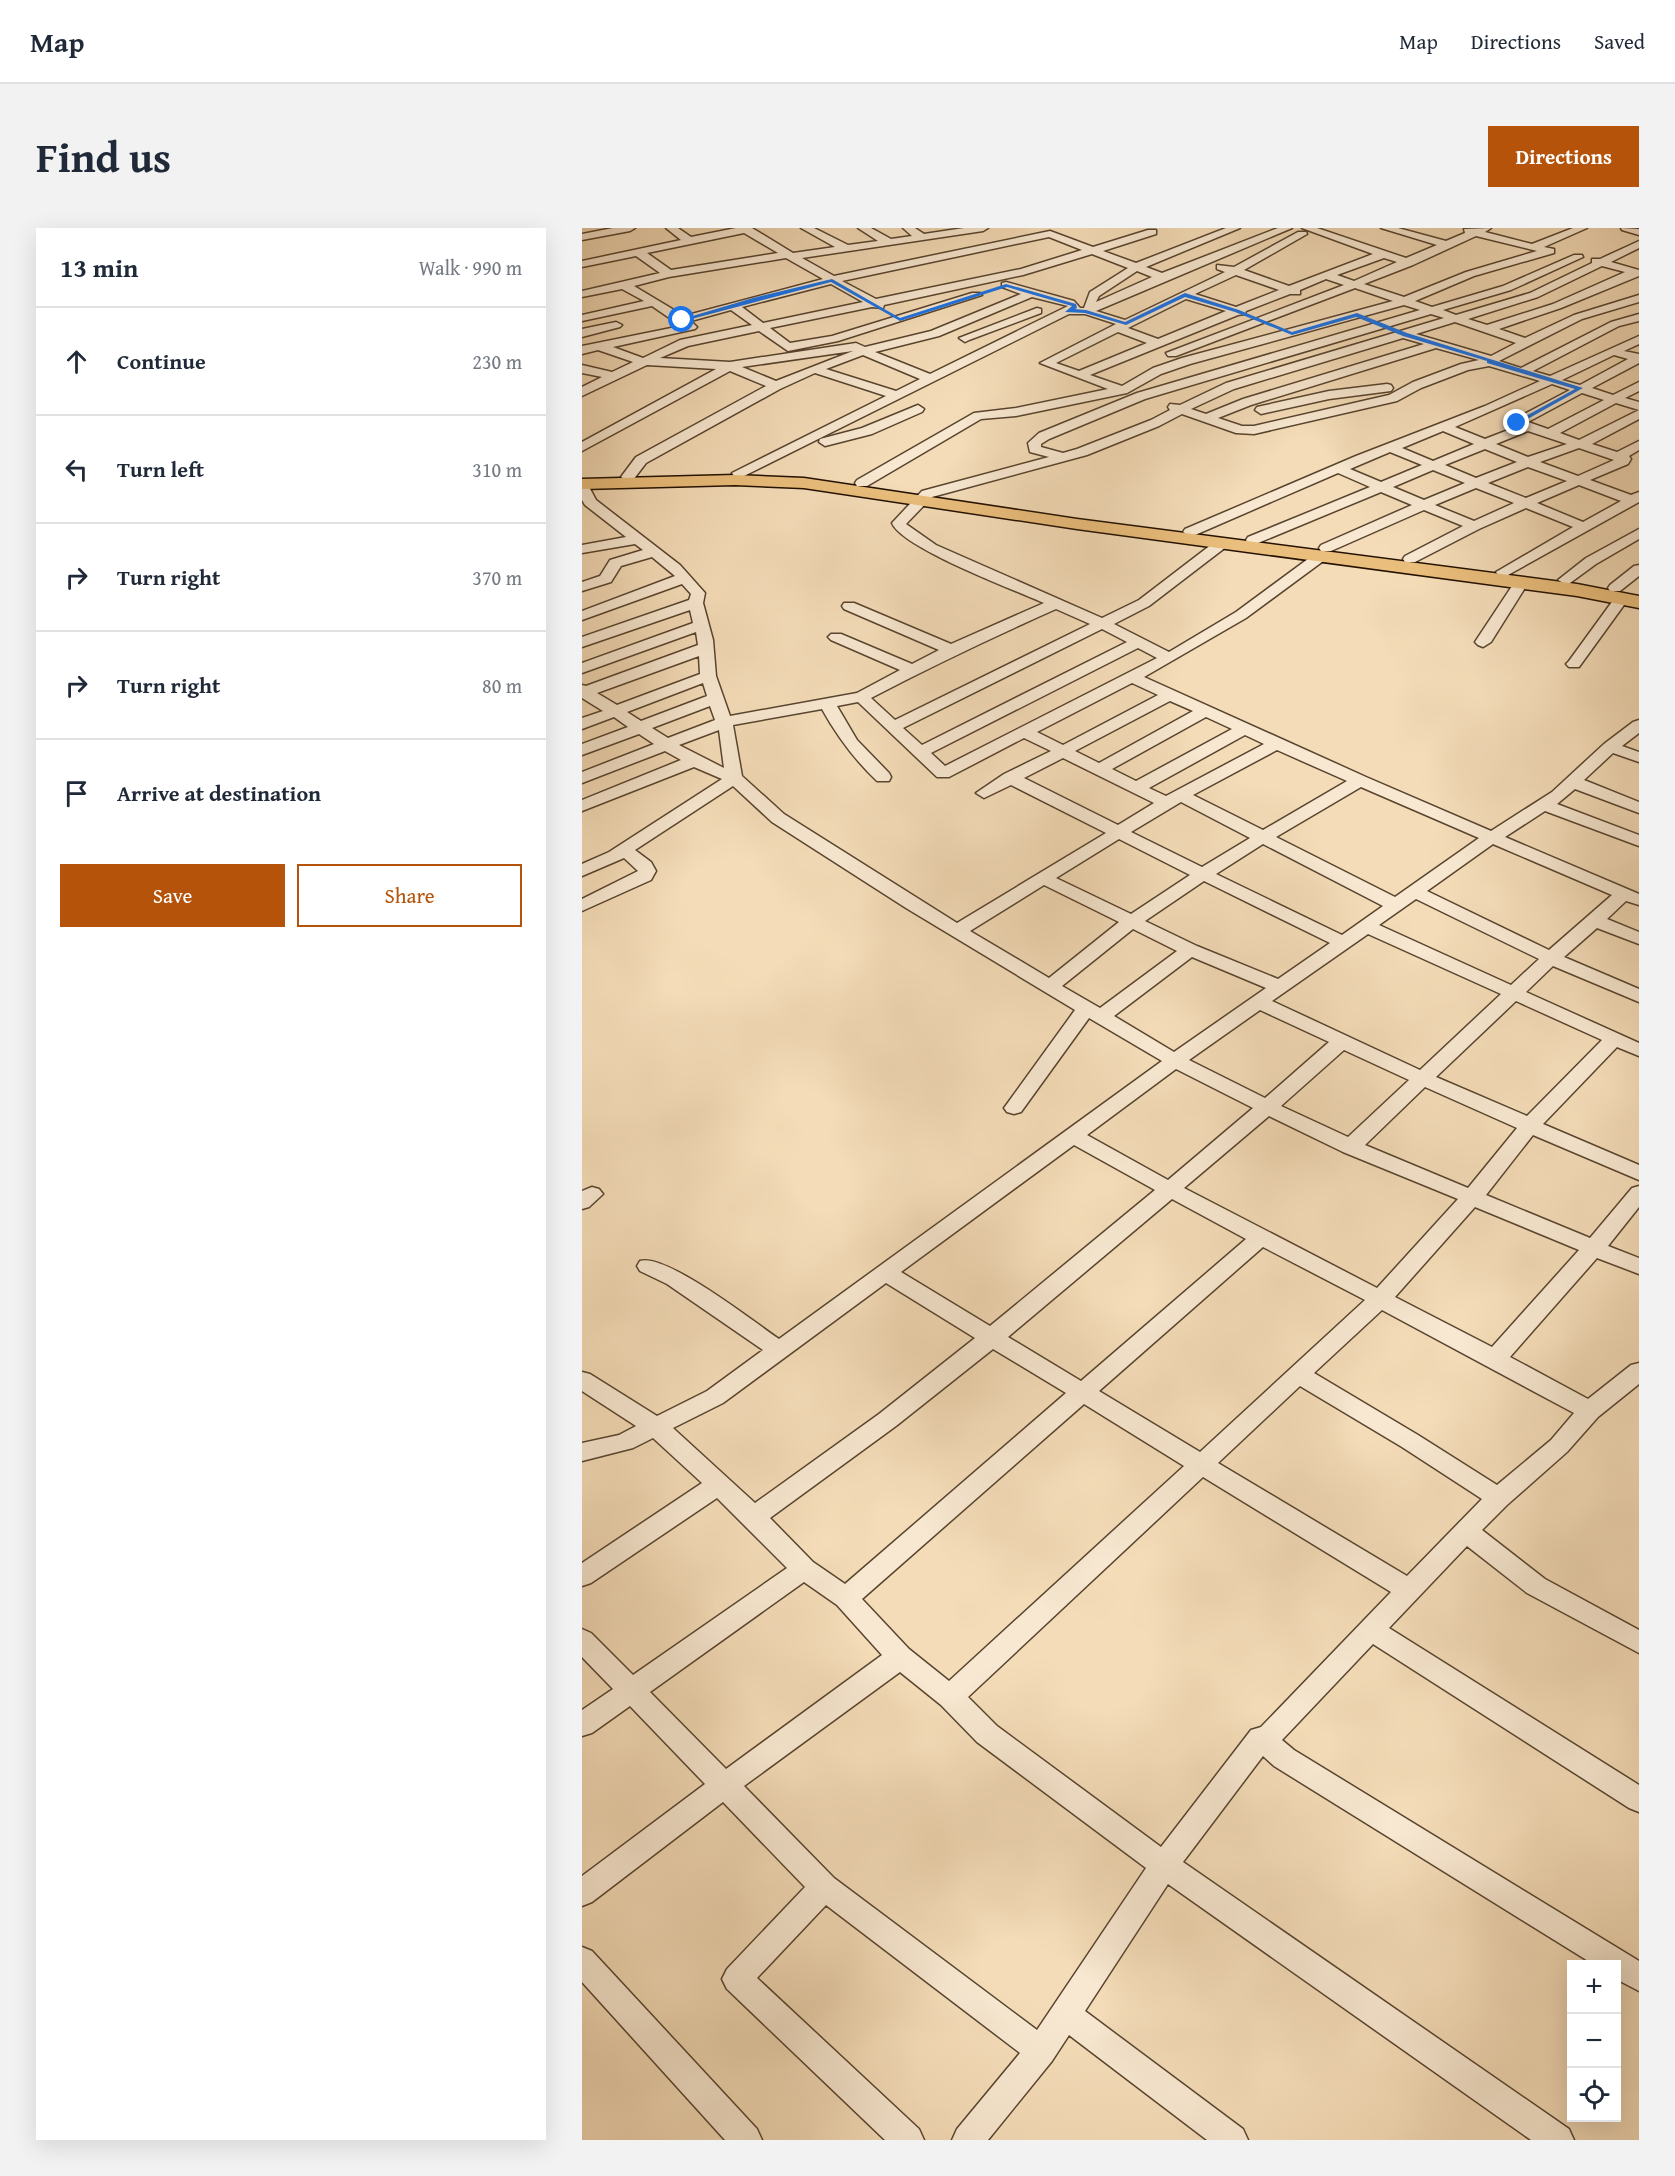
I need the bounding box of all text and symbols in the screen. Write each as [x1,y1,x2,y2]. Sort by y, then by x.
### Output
text: Map [30,21,84,62]
text: Map [1399,26,1438,57]
text: Directions [1471,26,1561,57]
text: Saved [1594,26,1645,57]
text: Find us [36,126,171,187]
button: Directions [1488,126,1639,187]
text: 13 min [60,248,138,287]
text: Walk · 990 m [419,253,522,282]
route start [668,306,694,332]
icon: ahead [60,345,93,378]
text: Continue [117,345,206,377]
text: 230 m [472,347,522,376]
route end [1503,409,1529,435]
icon: left [60,453,93,486]
text: Turn left [117,453,204,485]
text: 310 m [472,455,522,484]
icon: right [60,561,93,594]
text: Turn right [117,561,220,593]
text: 370 m [472,563,522,592]
icon: right [60,669,93,702]
text: Turn right [117,669,220,701]
text: 80 m [482,671,522,700]
icon: arrive [60,777,93,810]
text: Arrive at destination [117,777,321,809]
button: Save [60,864,285,927]
button: Share [297,864,522,927]
map controls [1567,1960,1621,2122]
button: + [1567,1960,1621,2014]
button: − [1567,2014,1621,2068]
button: locate [1567,2068,1621,2122]

